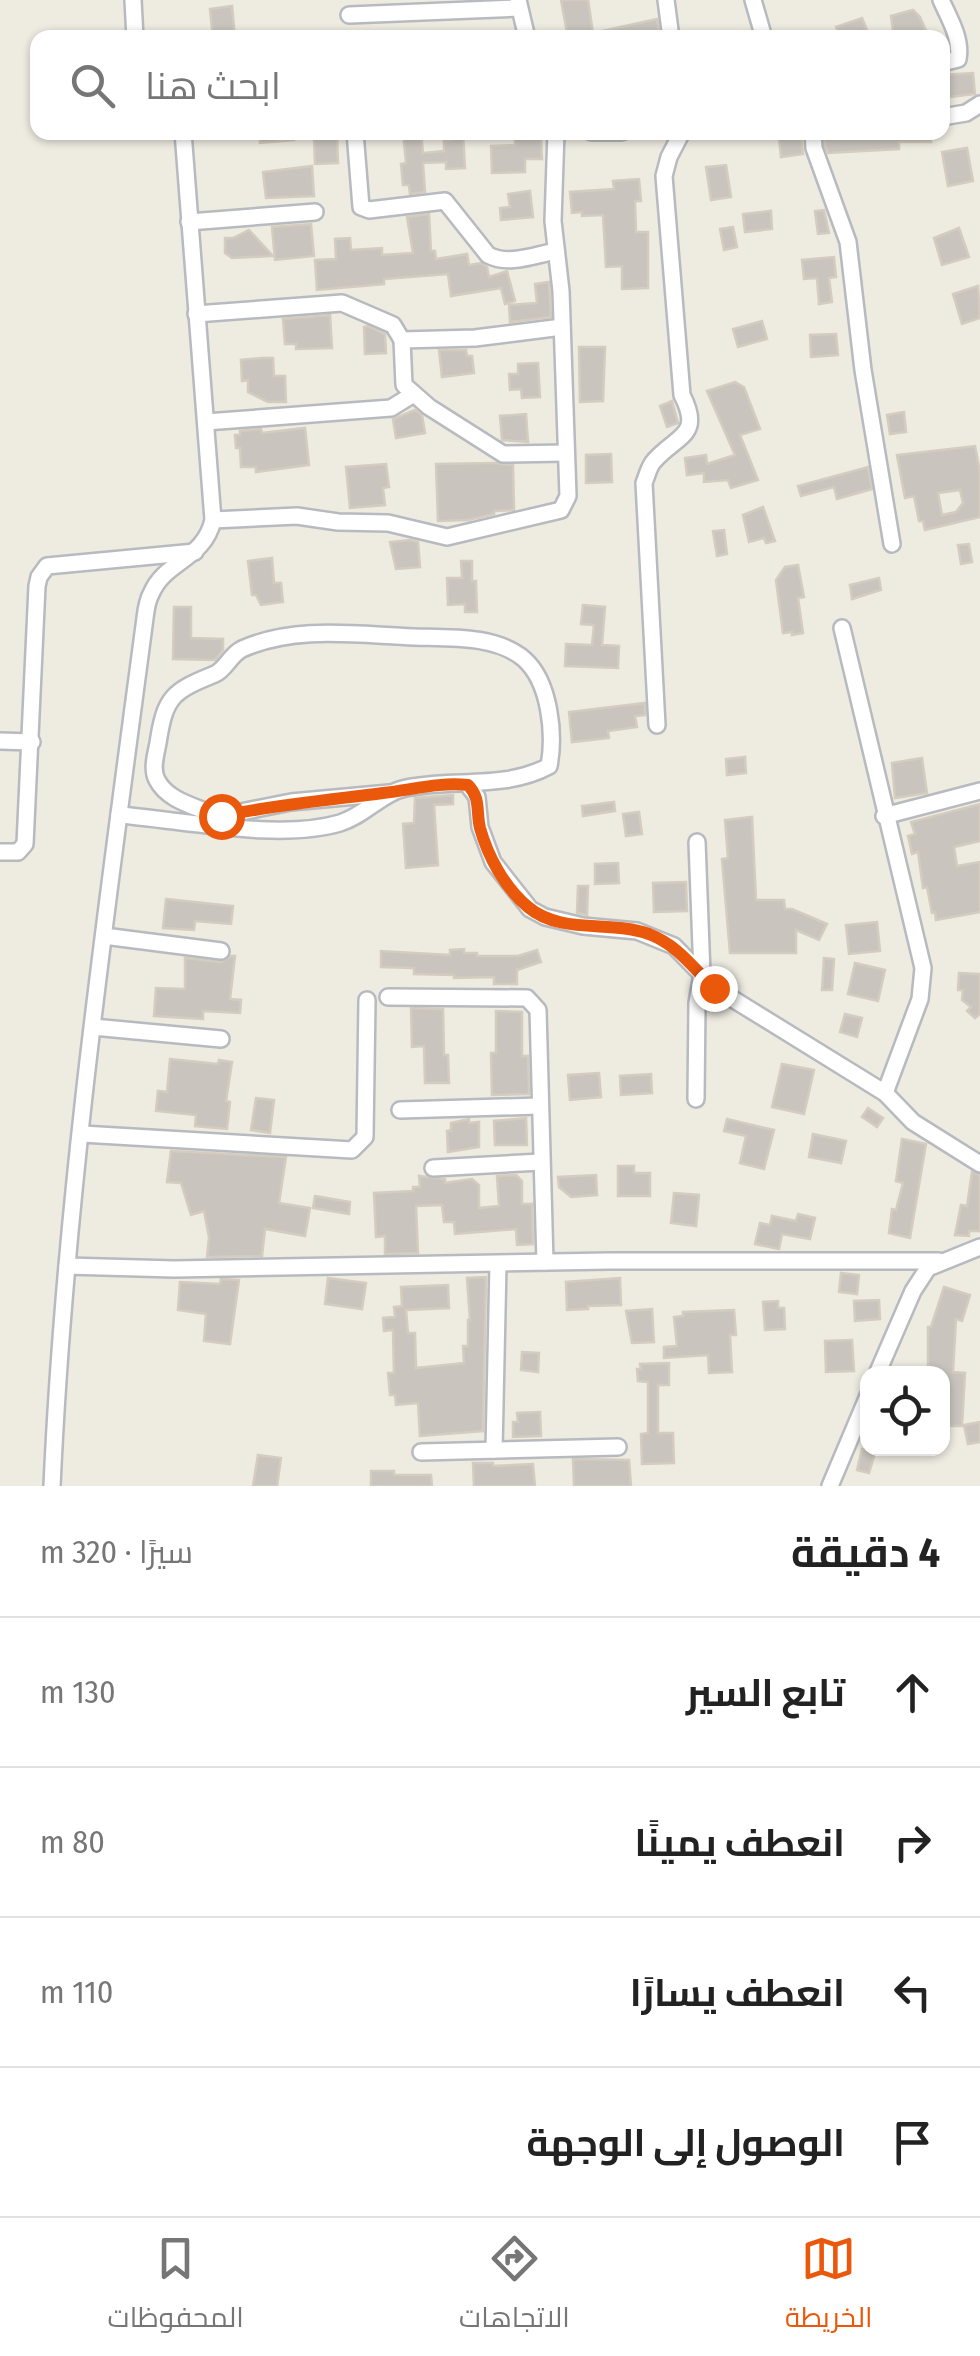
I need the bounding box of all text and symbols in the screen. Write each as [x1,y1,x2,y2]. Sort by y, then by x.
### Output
search box [30,30,950,140]
icon: search [65,58,120,113]
text: ابحث هنا [145,63,281,109]
route start [199,794,245,840]
route end [692,966,738,1012]
map controls [860,1366,950,1456]
button: locate [860,1366,950,1456]
text: 4 دقيقة [791,1528,940,1578]
text: سيرًا · 320 m [40,1533,193,1571]
icon: ahead [885,1665,940,1720]
text: تابع السير [686,1670,845,1716]
text: 130 m [40,1673,116,1711]
icon: right [885,1815,940,1870]
text: انعطف يمينًا [635,1820,845,1866]
text: 80 m [40,1823,105,1861]
icon: left [885,1965,940,2020]
text: انعطف يسارًا [630,1970,845,2016]
text: 110 m [40,1973,113,2011]
icon: arrive [885,2115,940,2170]
text: الوصول إلى الوجهة [526,2120,845,2166]
tab: المحفوظات [108,2231,244,2343]
tab: الاتجاهات [459,2231,570,2343]
tab: الخريطة [785,2231,872,2343]

